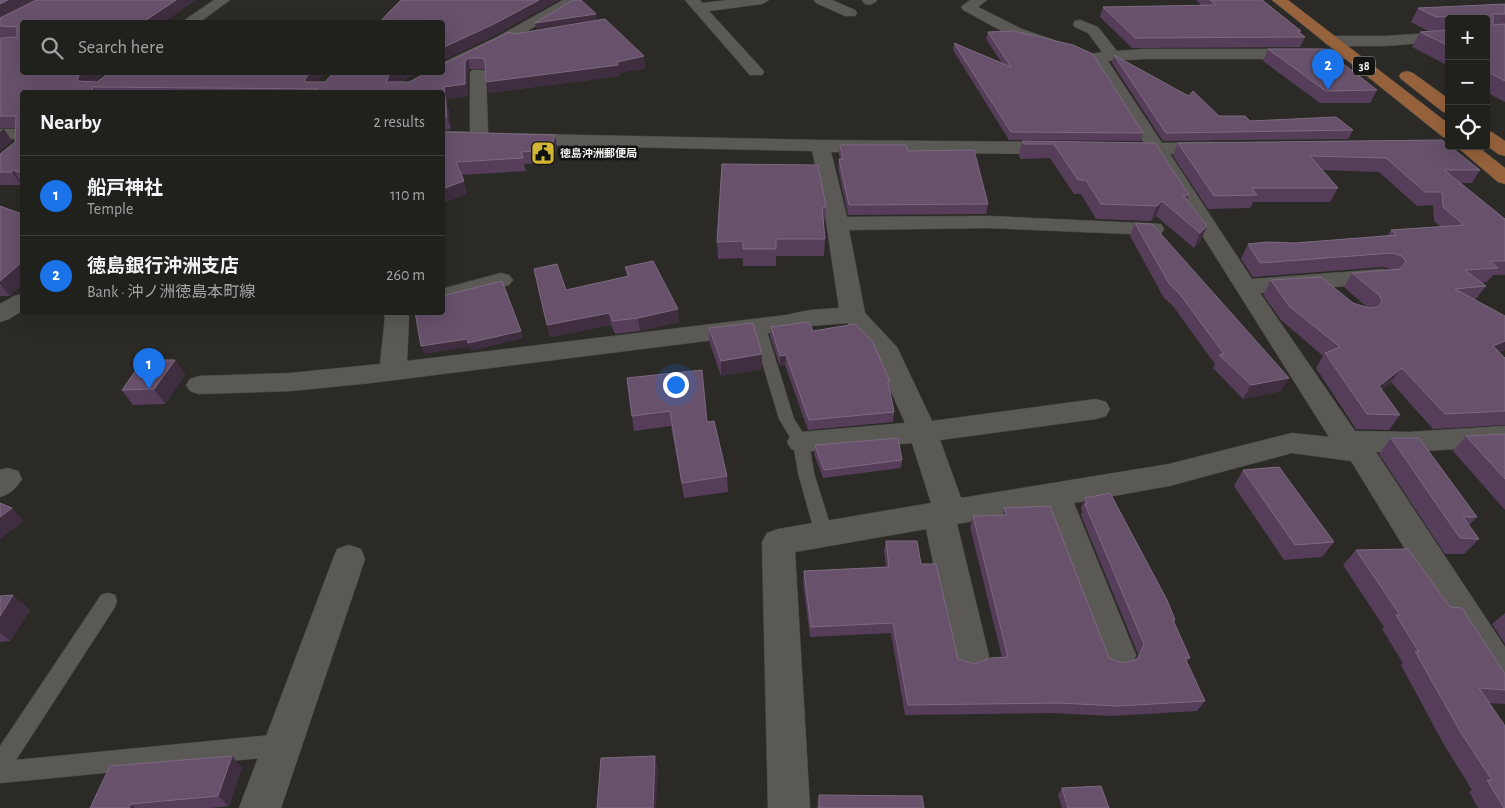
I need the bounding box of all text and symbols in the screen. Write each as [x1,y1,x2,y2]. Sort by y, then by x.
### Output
map controls [1445,15,1490,150]
button: + [1445,15,1490,60]
search box [20,20,445,75]
icon: search [38,34,66,62]
text: Search here [78,38,164,57]
pin: 2 [1312,49,1344,90]
road number: 38 [1353,56,1375,76]
button: − [1445,60,1490,105]
button: locate [1445,105,1490,150]
text: Nearby [40,112,101,133]
text: 2 results [373,114,425,130]
public building icon: 徳島沖洲郵便局 [530,140,556,166]
place label: 徳島沖洲郵便局 [560,147,637,159]
text: 船戸神社 [87,179,163,198]
text: 1 [53,187,59,203]
text: 110 m [390,187,425,203]
text: Temple [87,201,133,217]
text: 徳島銀行沖洲支店 [87,257,239,276]
text: 2 [52,267,60,283]
text: 260 m [386,267,425,283]
text: Bank · 沖ノ洲徳島本町線 [87,284,255,300]
pin: 1 [133,348,165,389]
your location [663,372,689,398]

